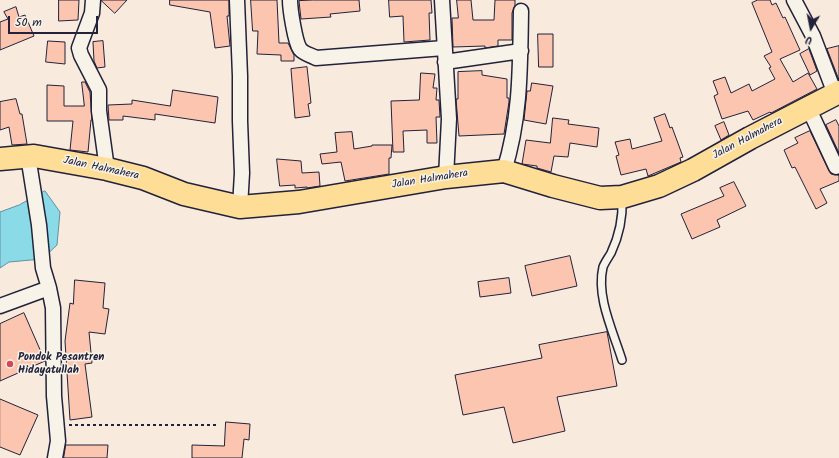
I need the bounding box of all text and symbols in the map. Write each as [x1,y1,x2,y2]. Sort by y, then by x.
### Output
scale bar [10,8,100,34]
north arrow [791,8,831,48]
text: 50 m [15,13,42,32]
text: U [804,30,814,49]
street label: Jalan Halmahera [711,115,785,163]
street label: Jalan Halmahera [62,155,140,183]
street label: Jalan Halmahera [391,167,469,193]
place label: Pondok Pesantren Hidayatullah [18,351,104,377]
marker: Pondok Pesantren Hidayatullah [5,359,15,369]

